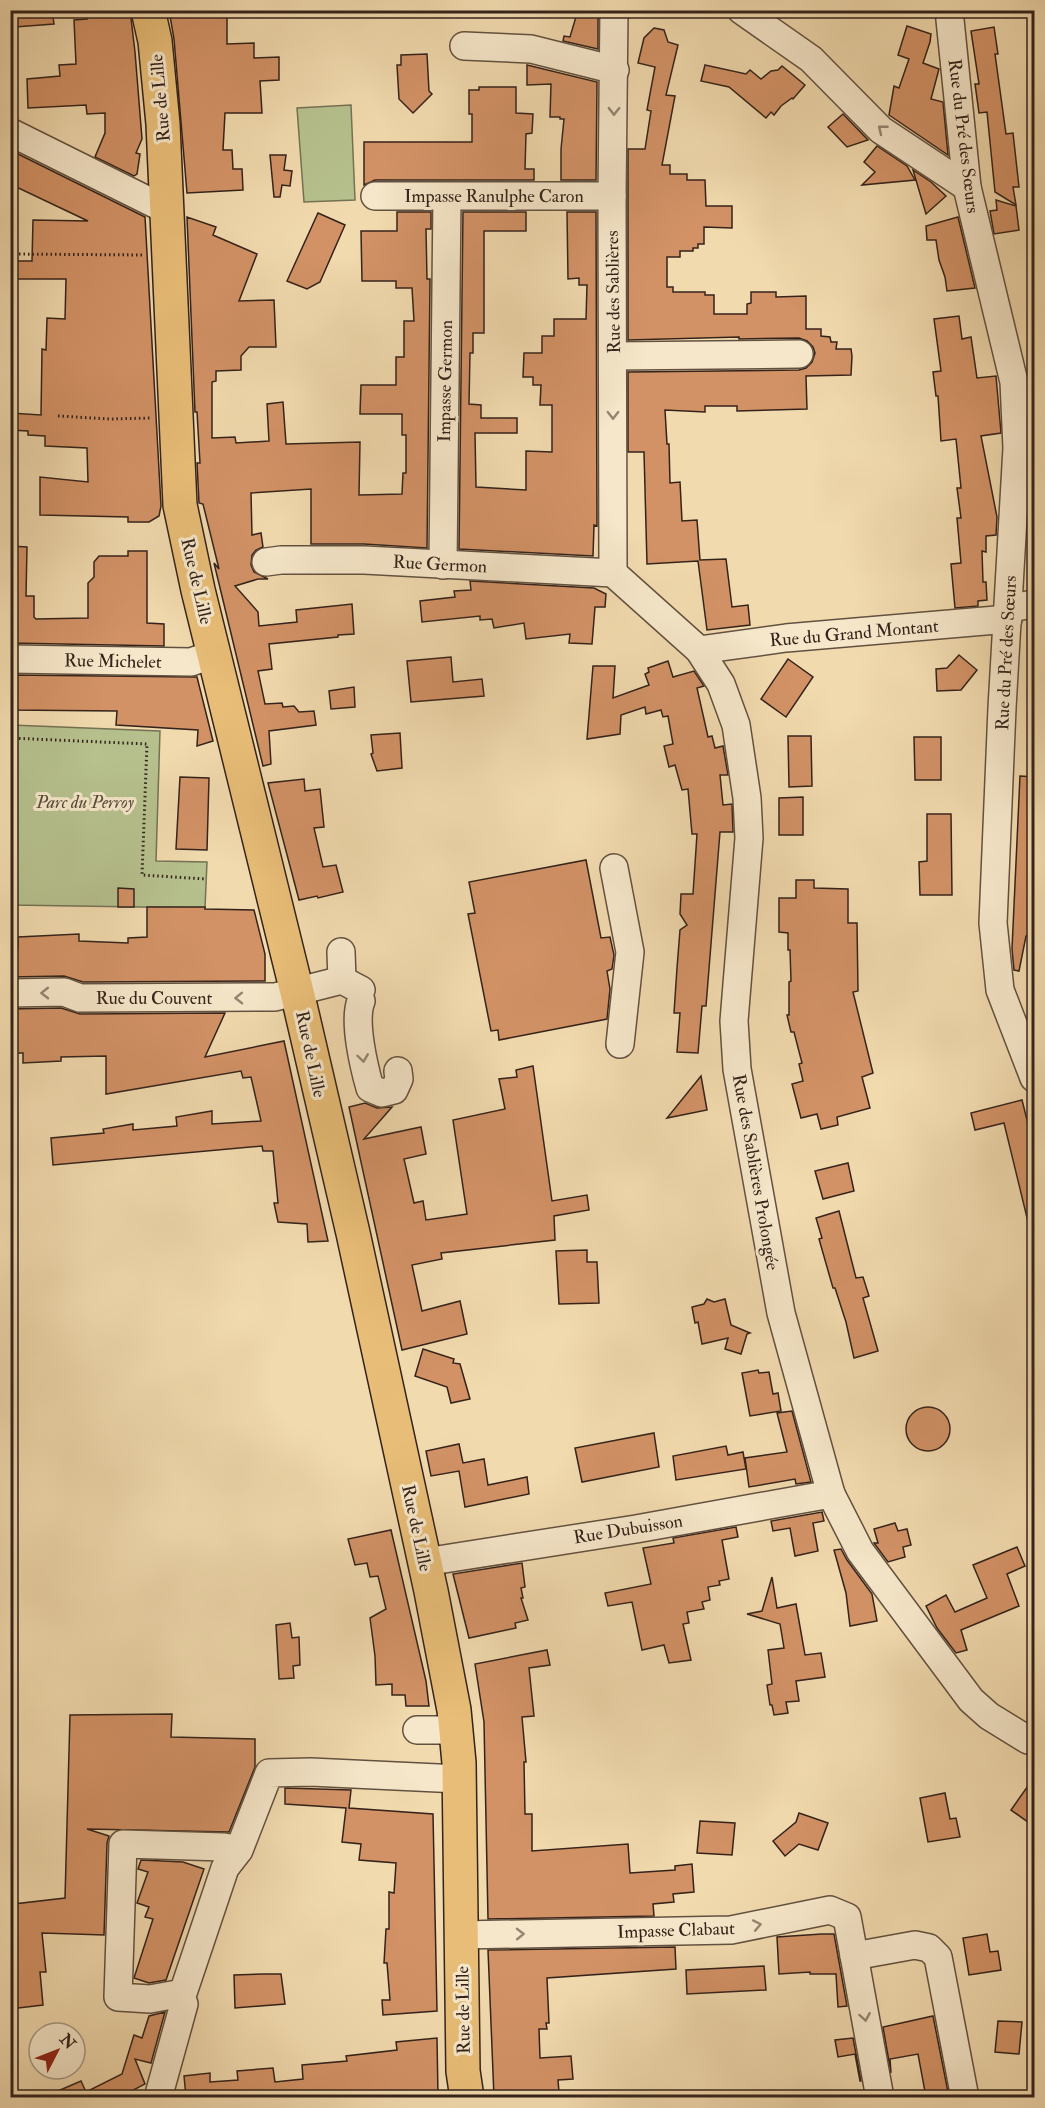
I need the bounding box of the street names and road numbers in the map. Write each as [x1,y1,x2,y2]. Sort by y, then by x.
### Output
street label: Rue de Lille [145,53,176,143]
street label: Rue du Pré des Sœurs [943,58,984,215]
street label: Impasse Ranulphe Caron [404,185,584,208]
street label: Rue des Sablières [601,230,626,354]
street label: Impasse Germon [433,320,458,442]
street label: Rue de Lille [175,536,218,627]
street label: Rue Germon [392,551,488,578]
street label: Rue du Pré des Sœurs [991,575,1022,731]
street label: Rue du Grand Montant [769,615,940,652]
street label: Rue Michelet [64,649,162,674]
street label: Rue du Couvent [96,987,212,1010]
street label: Rue de Lille [290,1009,331,1100]
street label: Rue des Sablières Prolongée [727,1072,784,1272]
street label: Rue de Lille [396,1483,437,1574]
street label: Rue Dubuisson [572,1509,684,1549]
street label: Impasse Clabaut [617,1917,735,1944]
street label: Rue de Lille [451,1965,476,2054]

